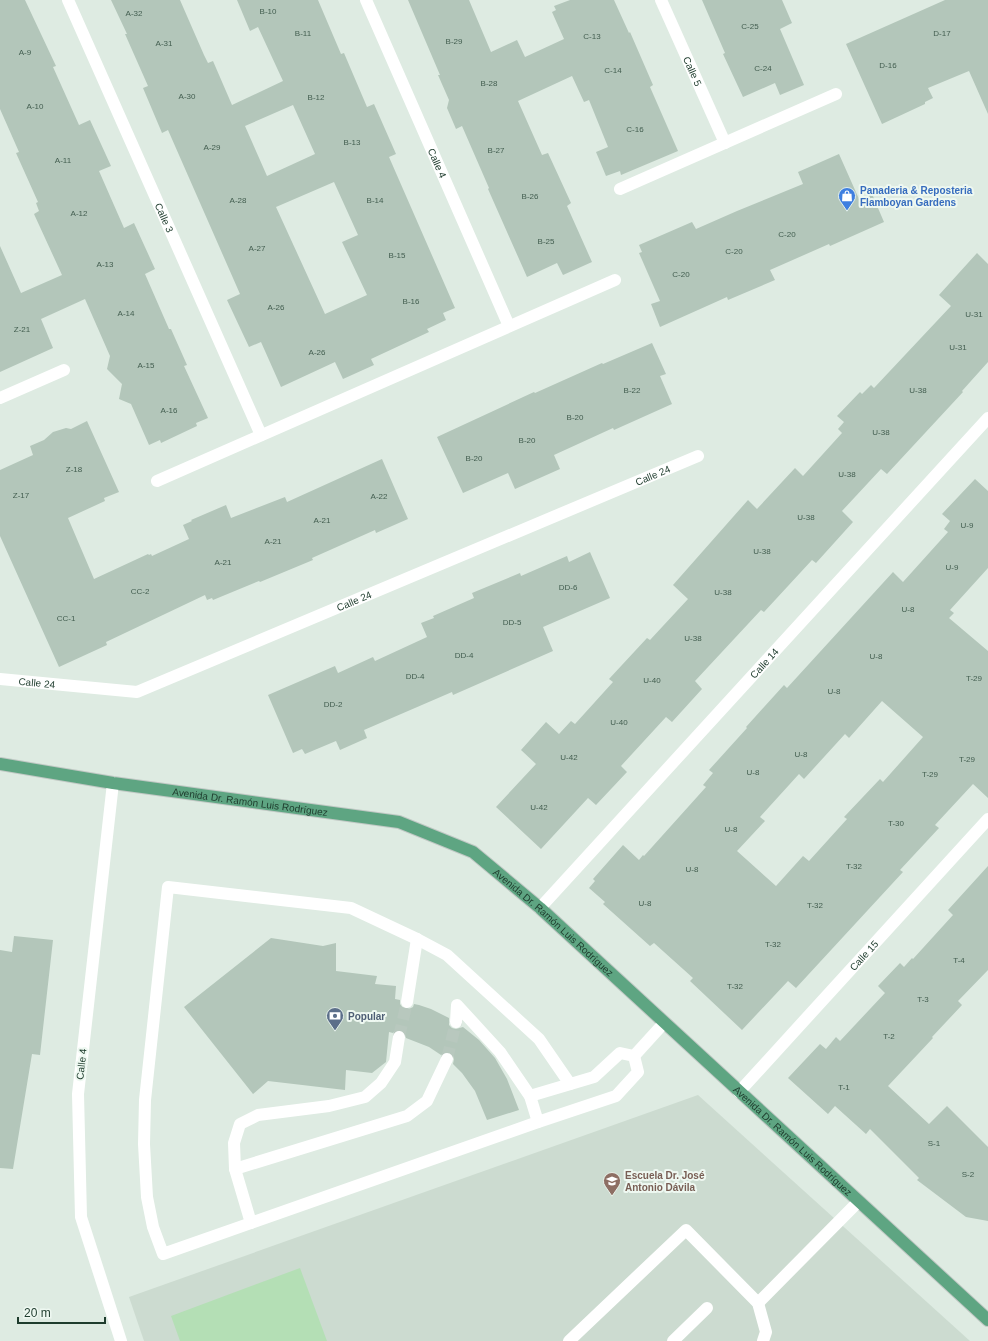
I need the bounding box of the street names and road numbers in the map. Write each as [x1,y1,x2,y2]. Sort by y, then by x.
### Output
street label: Calle 5 [681,55,704,88]
street label: Calle 4 [426,147,449,180]
street label: Calle 3 [153,201,176,235]
street label: Calle 24 [634,463,672,488]
street label: Calle 24 [335,589,374,613]
street label: Calle 14 [748,646,781,681]
street label: Calle 24 [18,676,56,690]
street label: Avenida Dr. Ramón Luis Rodríguez [172,786,328,818]
street label: Avenida Dr. Ramón Luis Rodríguez [491,866,615,979]
street label: Calle 15 [848,938,881,973]
street label: Calle 4 [74,1048,89,1080]
street label: Avenida Dr. Ramón Luis Rodríguez [731,1084,854,1198]

